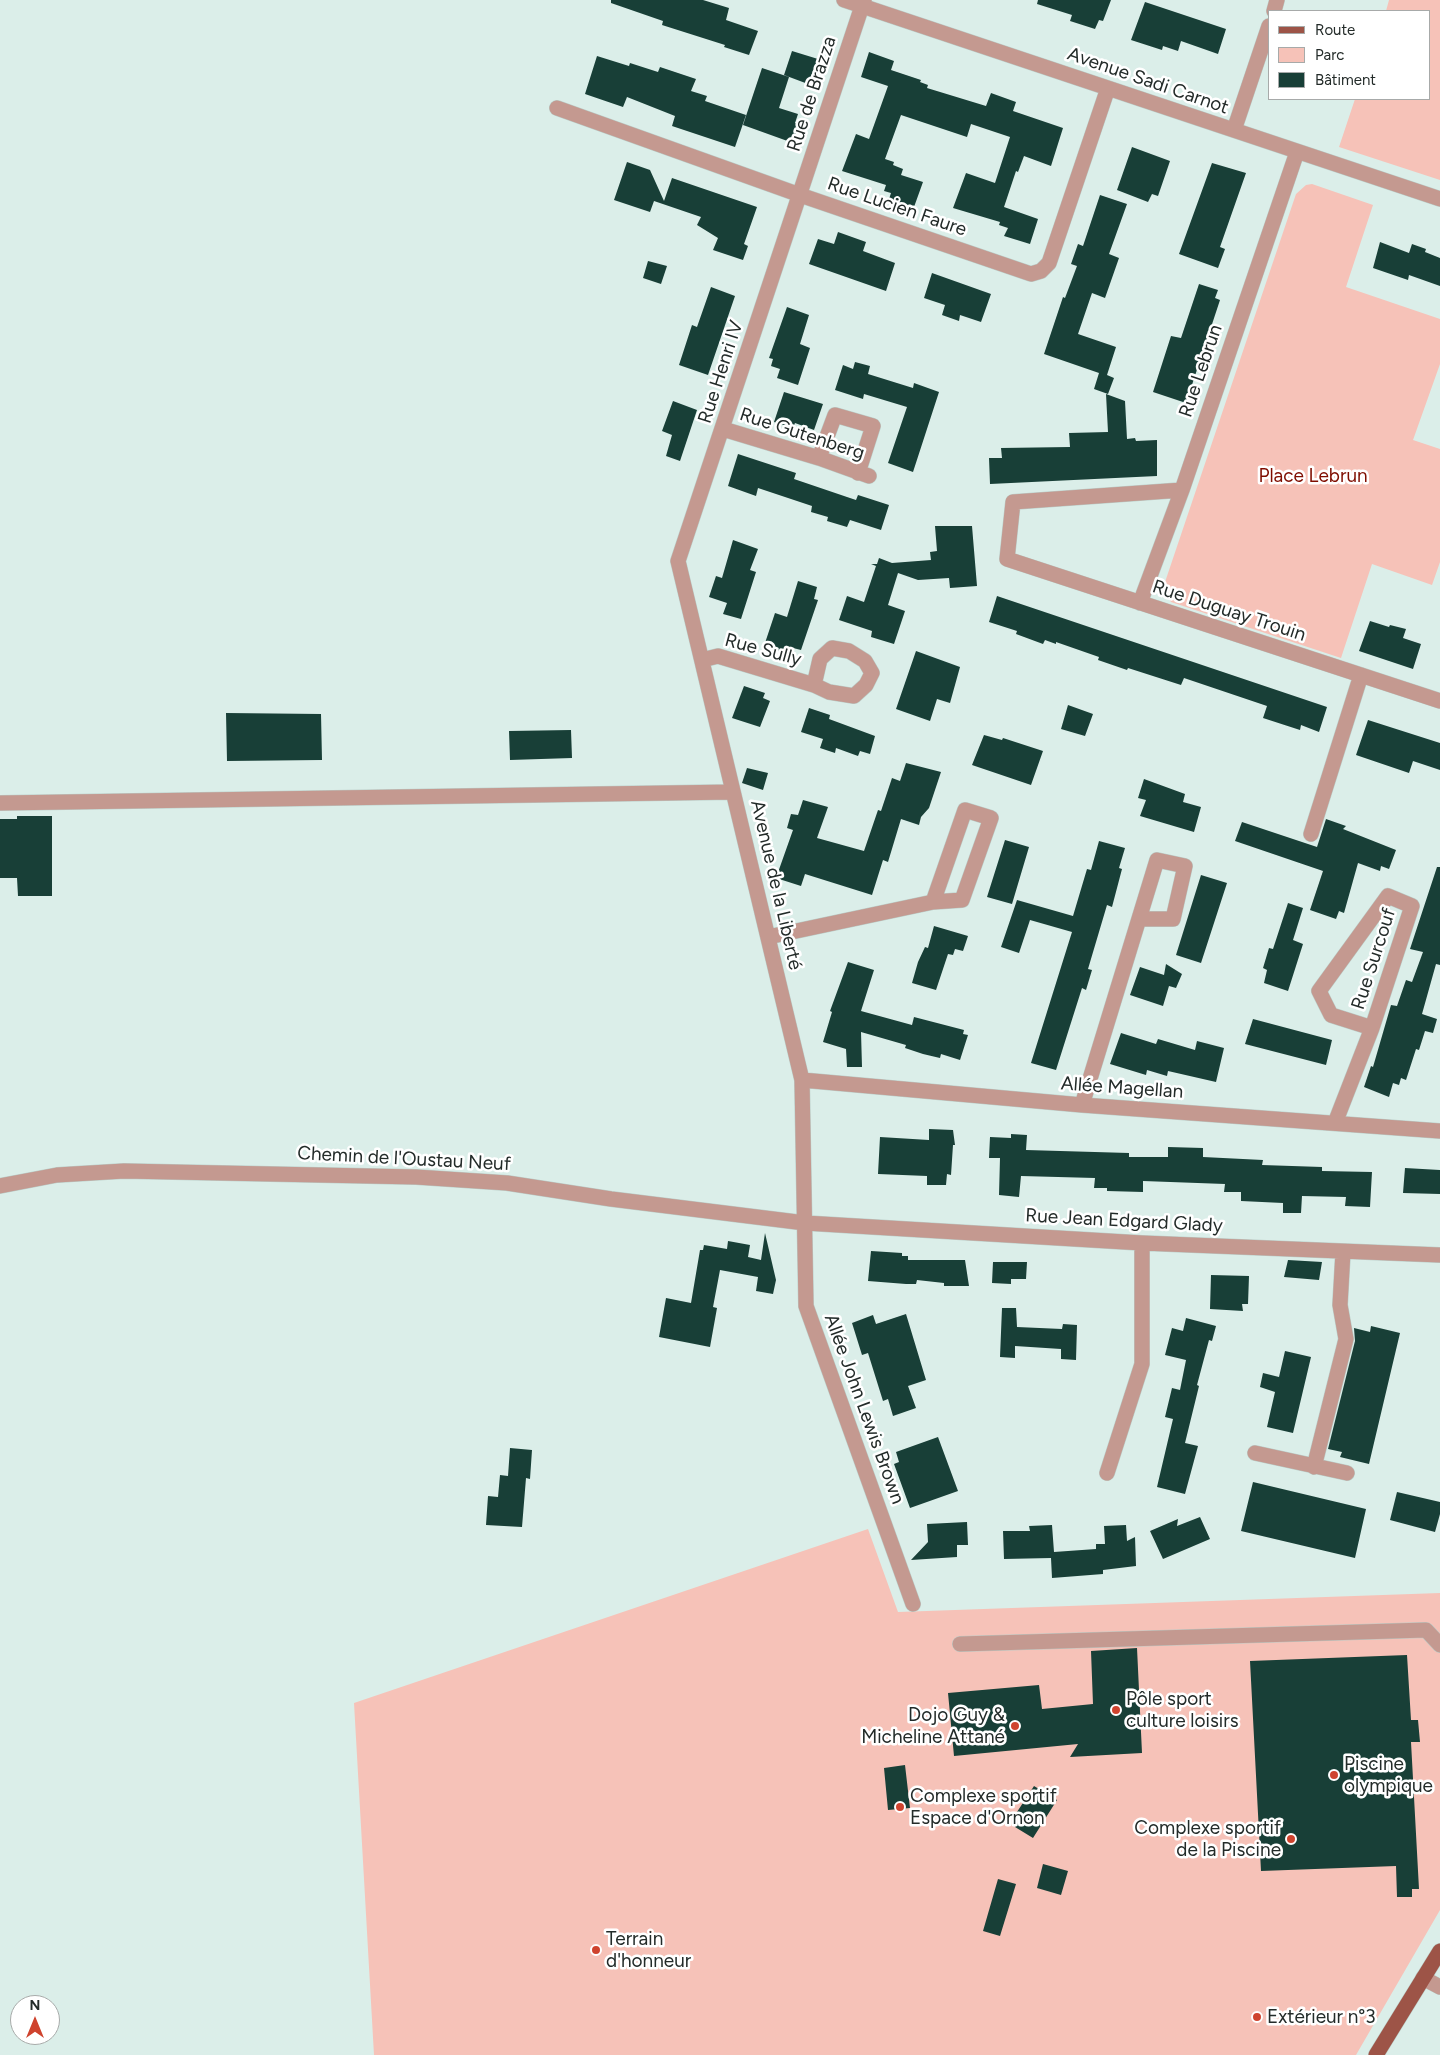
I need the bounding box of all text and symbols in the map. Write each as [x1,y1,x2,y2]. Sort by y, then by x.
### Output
legend [1268,10,1430,100]
text: Route [1315,21,1355,39]
street label: Rue de Brazza [783,33,841,155]
street label: Avenue Sadi Carnot [1064,43,1232,119]
text: Parc [1315,46,1344,64]
text: Bâtiment [1315,71,1376,89]
street label: Rue Lucien Faure [824,173,970,241]
street label: Rue Henri IV [694,318,748,426]
street label: Rue Lebrun [1174,322,1228,420]
street label: Rue Gutenberg [737,403,867,465]
park label: Place Lebrun [1258,465,1368,487]
street label: Rue Duguay Trouin [1149,575,1309,647]
street label: Rue Sully [722,629,804,671]
street label: Avenue de la Liberté [745,798,807,972]
street label: Rue Surcouf [1347,905,1401,1013]
street label: Allée Magellan [1060,1072,1184,1104]
street label: Chemin de l'Oustau Neuf [297,1142,511,1176]
street label: Rue Jean Edgard Glady [1025,1204,1223,1238]
street label: Allée John Lewis Brown [819,1311,909,1507]
place label: Pôle sport culture loisirs [1126,1688,1238,1732]
place label: Dojo Guy & Micheline Attané [861,1704,1005,1748]
marker: Pôle sport culture loisirs [1110,1704,1122,1716]
marker: Dojo Guy & Micheline Attané [1009,1720,1021,1732]
place label: Piscine olympique [1344,1753,1433,1797]
marker: Piscine olympique [1328,1769,1340,1781]
place label: Complexe sportif Espace d'Ornon [910,1785,1057,1829]
marker: Complexe sportif Espace d'Ornon [894,1801,906,1813]
place label: Complexe sportif de la Piscine [1134,1817,1281,1861]
marker: Complexe sportif de la Piscine [1285,1833,1297,1845]
place label: Terrain d'honneur [606,1928,691,1972]
marker: Terrain d'honneur [590,1944,602,1956]
north arrow [10,1995,60,2045]
text: N [30,1997,40,2014]
place label: Extérieur n°3 [1267,2006,1376,2028]
marker: Extérieur n°3 [1251,2011,1263,2023]

